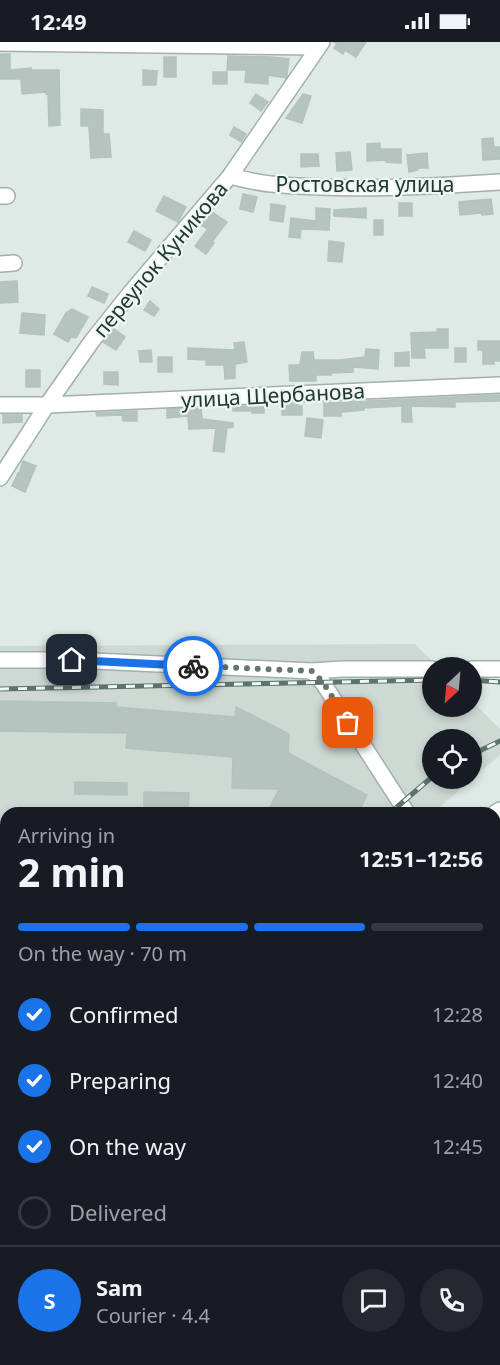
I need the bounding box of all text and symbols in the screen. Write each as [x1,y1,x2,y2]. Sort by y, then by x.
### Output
text: 12:49 [30,6,87,36]
street label: Ростовская улица [275,170,455,198]
street label: переулок Куникова [86,175,234,343]
street label: улица Щербанова [180,376,366,414]
pin [46,634,97,685]
courier [163,636,223,696]
icon: home [55,643,88,676]
icon: bike [177,650,210,683]
north arrow [422,657,482,717]
map controls [422,657,482,789]
pin [322,697,373,748]
icon: bag [331,706,364,739]
button: locate [422,729,482,789]
text: Arriving in [18,822,115,849]
text: 12:51–12:56 [359,843,483,873]
text: 2 min [18,845,125,898]
text: On the way · 70 m [18,940,187,967]
icon: check [18,998,51,1031]
text: Confirmed [69,999,179,1029]
text: 12:28 [432,1001,483,1028]
icon: check [18,1064,51,1097]
text: Preparing [69,1065,171,1095]
text: 12:40 [432,1067,483,1094]
icon: check [18,1130,51,1163]
text: On the way [69,1131,186,1161]
text: 12:45 [432,1133,483,1160]
text: Delivered [69,1197,167,1227]
button: chat [342,1269,405,1332]
button: phone [420,1269,483,1332]
text: Sam [96,1272,143,1302]
text: S [43,1285,56,1315]
text: Courier · 4.4 [96,1302,210,1329]

